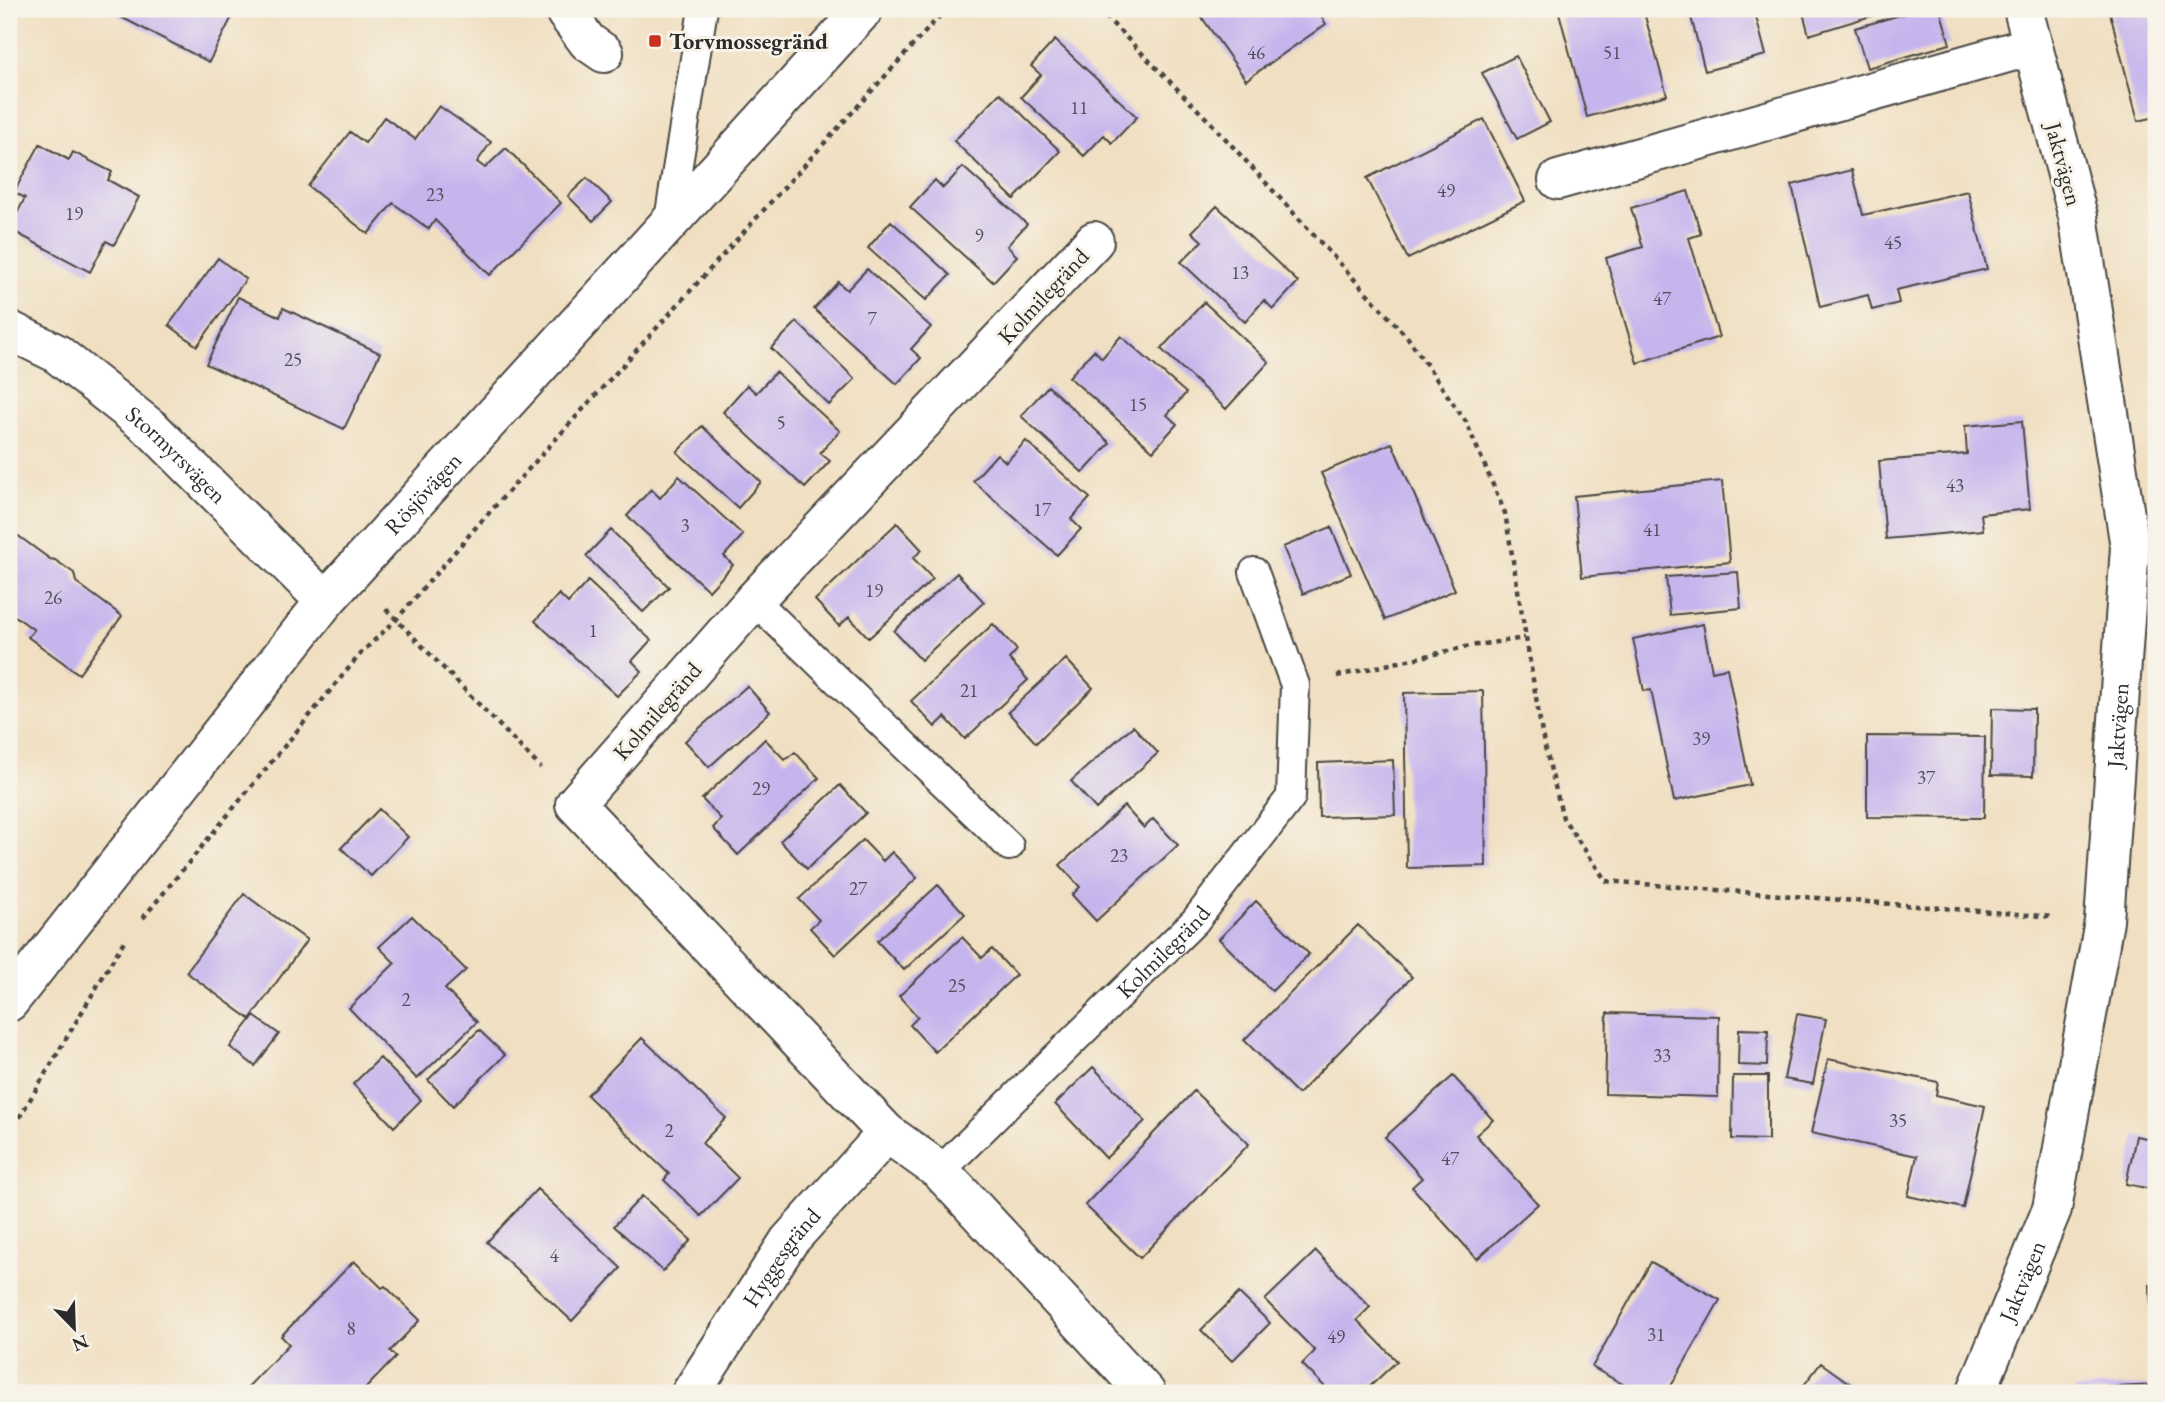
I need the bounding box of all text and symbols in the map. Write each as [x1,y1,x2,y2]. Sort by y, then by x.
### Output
place label: Torvmossegränd [669,26,828,56]
marker: Torvmossegränd [647,33,663,49]
house number: 46 [1247,40,1265,65]
house number: 51 [1603,40,1621,65]
house number: 11 [1070,95,1088,120]
street label: Jaktvägen [2038,117,2089,209]
house number: 49 [1437,178,1455,203]
house number: 23 [426,182,444,207]
house number: 19 [65,201,83,226]
house number: 9 [974,223,984,248]
house number: 45 [1884,230,1902,255]
street label: Kolmilegränd [991,241,1095,350]
house number: 13 [1231,260,1249,285]
house number: 47 [1653,286,1672,311]
house number: 7 [867,306,877,331]
house number: 25 [284,347,302,372]
house number: 15 [1129,392,1147,417]
street label: Stormyrsvägen [120,399,233,510]
house number: 5 [776,410,786,435]
street label: Rösjövägen [378,446,468,541]
house number: 43 [1946,473,1964,498]
house number: 17 [1033,497,1052,522]
house number: 3 [680,513,690,538]
house number: 41 [1643,517,1661,542]
house number: 19 [865,578,883,603]
house number: 26 [44,585,62,610]
house number: 1 [588,618,598,643]
street label: Kolmilegränd [606,655,708,766]
house number: 21 [960,678,978,703]
street label: Jaktvägen [2100,682,2136,771]
house number: 39 [1692,726,1710,751]
house number: 37 [1917,765,1936,790]
house number: 29 [752,776,770,801]
house number: 23 [1110,843,1128,868]
house number: 27 [849,876,868,901]
street label: Kolmilegränd [1110,899,1217,1005]
house number: 25 [948,973,966,998]
house number: 2 [401,987,411,1012]
house number: 33 [1653,1043,1671,1068]
house number: 35 [1889,1108,1907,1133]
house number: 2 [664,1118,674,1143]
house number: 47 [1441,1146,1460,1171]
street label: Hyggesgränd [735,1201,827,1313]
street label: Jaktvägen [1991,1236,2052,1328]
house number: 4 [549,1243,559,1268]
north arrow [38,1294,108,1364]
house number: 8 [346,1316,356,1341]
house number: 31 [1647,1322,1665,1347]
house number: 49 [1327,1324,1345,1349]
text: N [68,1329,92,1358]

